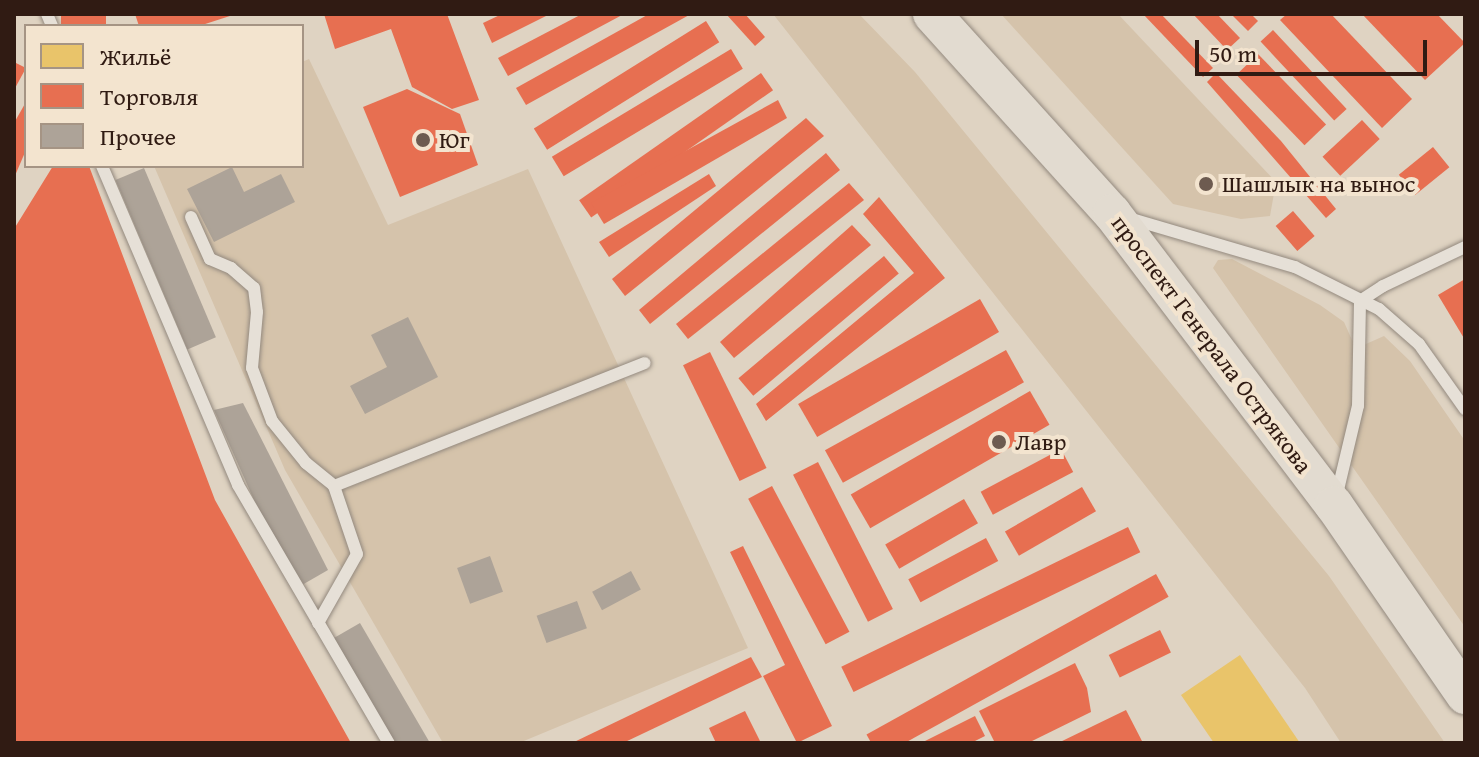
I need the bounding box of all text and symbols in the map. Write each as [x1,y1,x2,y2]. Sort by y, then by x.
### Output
legend [24,24,304,168]
scale bar [1199,24,1431,74]
text: 50 m [1209,36,1257,71]
text: Жильё [100,39,171,74]
text: Торговля [100,79,198,114]
text: Прочее [100,119,176,154]
place label: Юг [439,126,470,154]
marker: Юг [414,131,432,149]
place label: Шашлык на вынос [1222,170,1415,198]
marker: Шашлык на вынос [1197,175,1215,193]
street label: проспект Генерала Острякова [1105,209,1319,479]
place label: Лавр [1015,428,1066,456]
marker: Лавр [990,433,1008,451]

